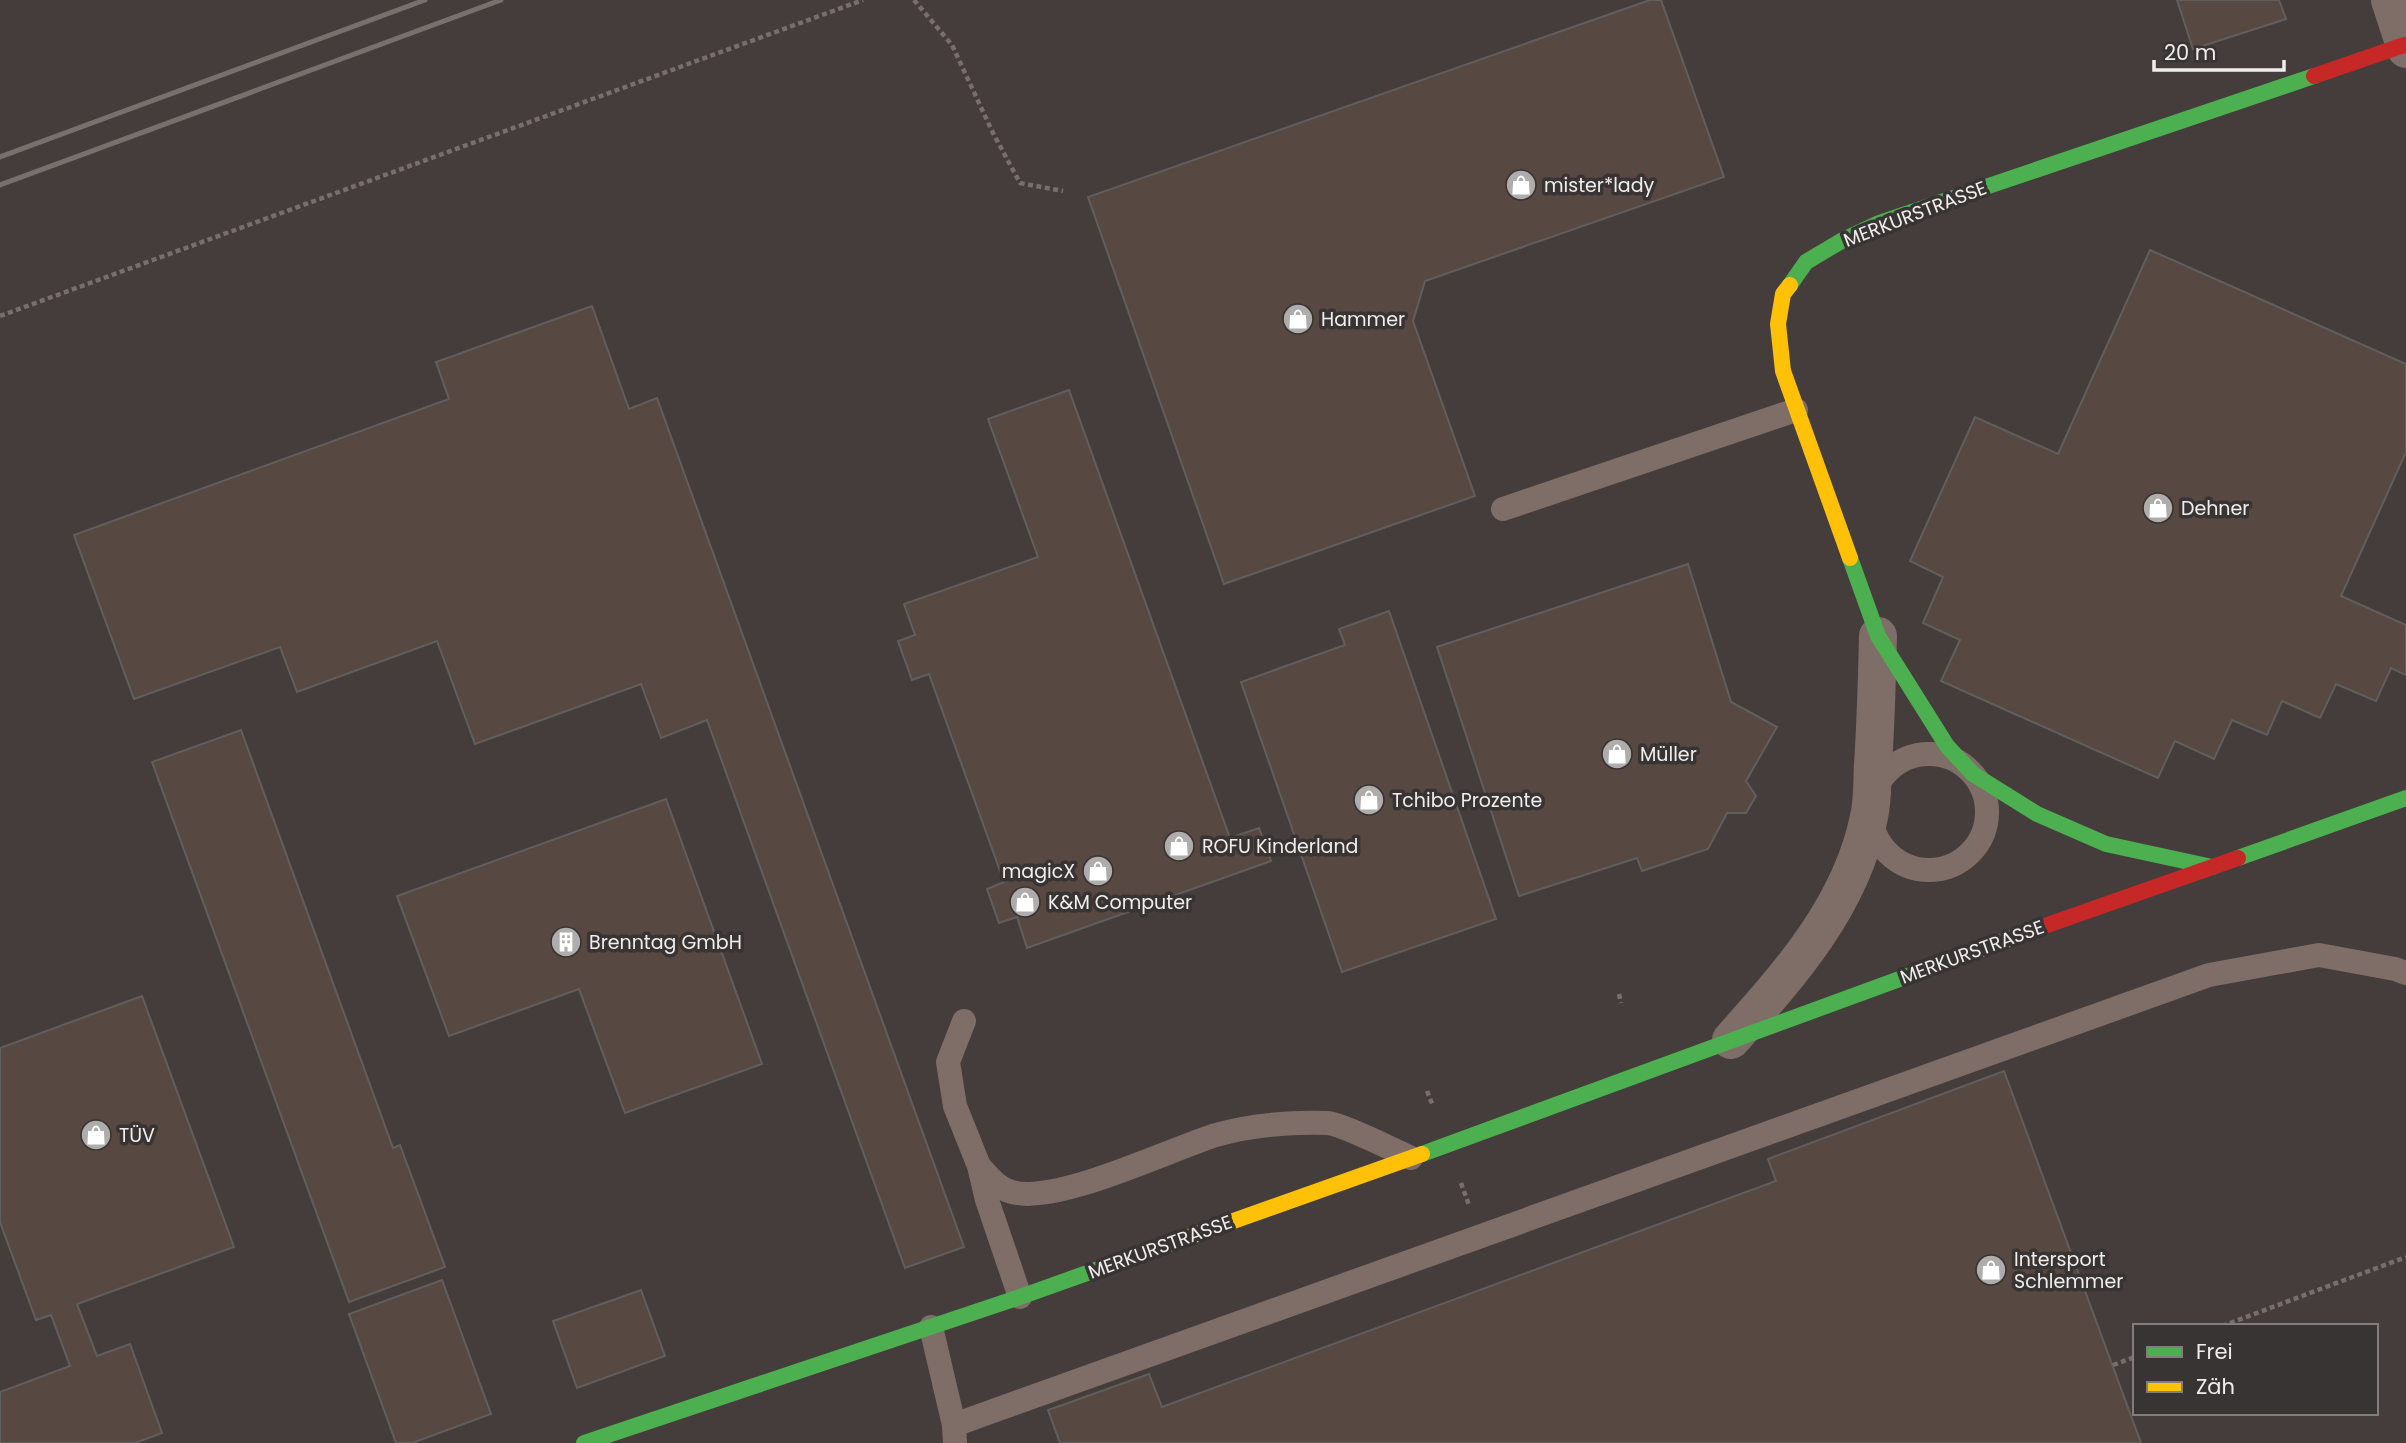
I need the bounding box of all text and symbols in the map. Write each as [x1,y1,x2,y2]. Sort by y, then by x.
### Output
scale bar [2154,28,2284,72]
text: 20 m [2164,38,2217,67]
shop icon: mister*lady [1504,168,1538,202]
place label: mister*lady [1544,172,1655,199]
street label: MERKURSTRASSE [1840,174,1990,254]
shop icon: Hammer [1281,302,1315,336]
place label: Hammer [1321,306,1405,333]
shop icon: Dehner [2141,491,2175,525]
place label: Dehner [2181,495,2249,522]
shop icon: Müller [1600,737,1634,771]
place label: Müller [1640,741,1697,768]
shop icon: Tchibo Prozente [1352,783,1386,817]
place label: Tchibo Prozente [1392,787,1542,814]
shop icon: ROFU Kinderland [1162,829,1196,863]
place label: ROFU Kinderland [1202,833,1358,860]
shop icon: magicX [1081,854,1115,888]
place label: magicX [1002,858,1075,885]
shop icon: K&M Computer [1008,885,1042,919]
place label: K&M Computer [1048,889,1192,916]
street label: MERKURSTRASSE [1896,913,2048,991]
building icon: Brenntag GmbH [549,925,583,959]
place label: Brenntag GmbH [589,929,742,956]
shop icon: TÜV [79,1118,113,1152]
place label: TÜV [119,1122,155,1149]
street label: MERKURSTRASSE [1084,1208,1236,1286]
place label: Intersport Schlemmer [2014,1246,2123,1295]
shop icon: Intersport Schlemmer [1974,1253,2008,1287]
legend [2133,1324,2378,1415]
text: Frei [2196,1337,2233,1366]
text: Zäh [2196,1372,2235,1401]

